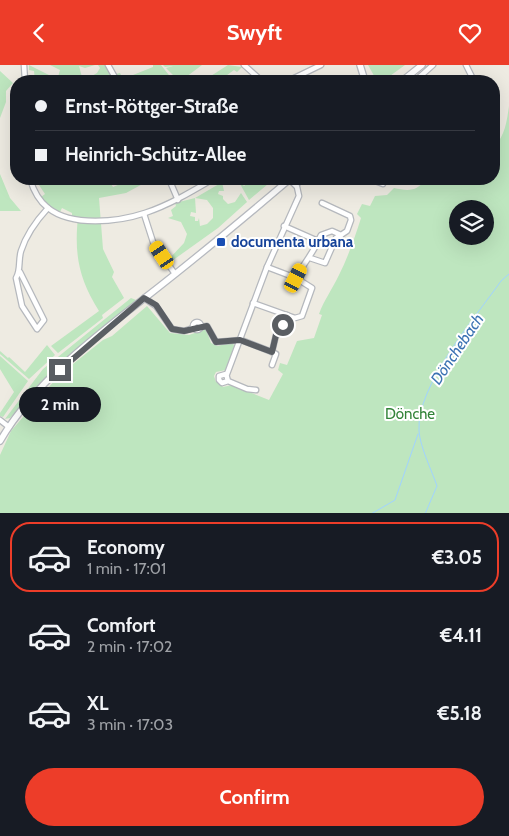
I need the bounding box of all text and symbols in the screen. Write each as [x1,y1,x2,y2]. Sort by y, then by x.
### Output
icon: back [25,19,53,47]
text: Swyft [227,19,282,46]
icon: heart [456,19,484,47]
text: Ernst-Röttger-Straße [65,95,238,118]
text: Heinrich-Schütz-Allee [65,143,246,166]
map controls [449,200,494,245]
button: layers [449,200,494,245]
place label: documenta urbana [231,233,354,251]
marker: documenta urbana [215,236,227,248]
car [147,238,176,272]
car [282,261,309,295]
water label: Dönchebach [426,310,488,388]
route start [272,314,294,336]
route end [49,359,71,381]
callout: 2 min [19,387,101,423]
text: 2 min [41,395,79,414]
park label: Dönche [385,405,435,423]
icon: car [27,535,72,580]
text: Economy [87,536,165,559]
text: €3.05 [432,546,482,569]
text: 1 min · 17:01 [87,559,166,578]
icon: car [27,613,72,658]
text: Comfort [87,614,156,637]
text: €4.11 [440,624,482,647]
text: 2 min · 17:02 [87,637,173,656]
icon: car [27,691,72,736]
text: XL [87,692,108,715]
text: €5.18 [437,702,482,725]
text: 3 min · 17:03 [87,715,173,734]
button: Confirm [25,768,484,826]

